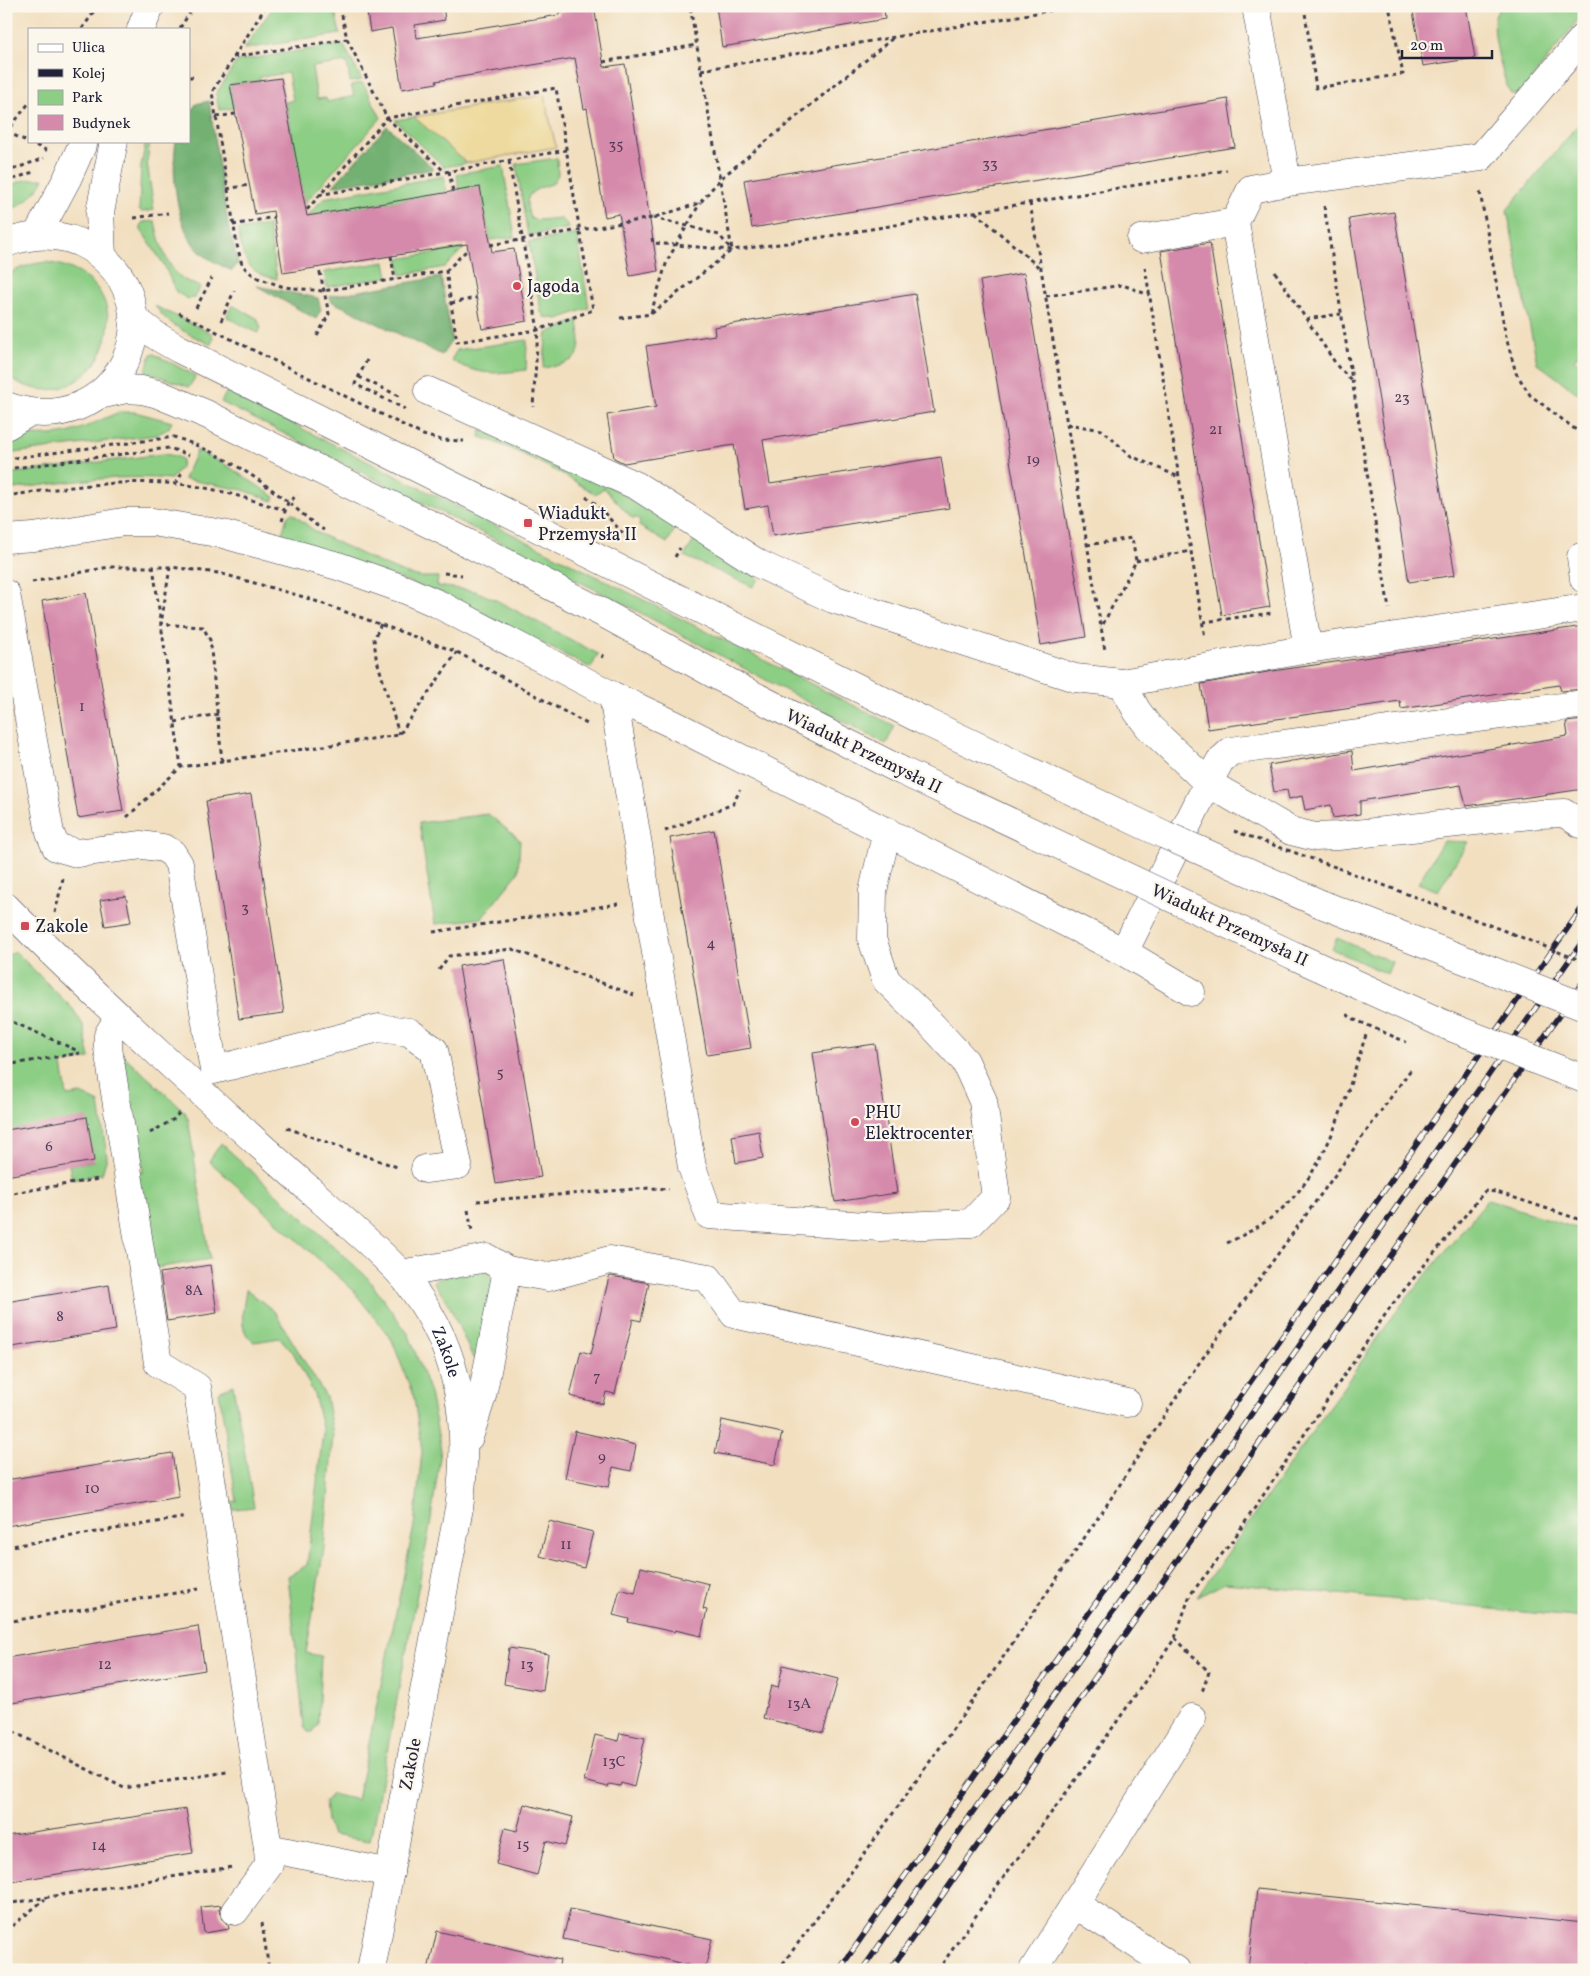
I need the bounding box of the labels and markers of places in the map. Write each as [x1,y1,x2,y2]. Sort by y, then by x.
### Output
place label: Jagoda [527,275,580,300]
marker: Jagoda [511,280,523,292]
place label: Wiadukt Przemysła II [538,502,637,548]
marker: Wiadukt Przemysła II [522,517,534,529]
place label: Zakole [35,915,88,940]
marker: Zakole [19,920,31,932]
place label: PHU Elektrocenter [865,1101,973,1147]
marker: PHU Elektrocenter [849,1116,861,1128]

